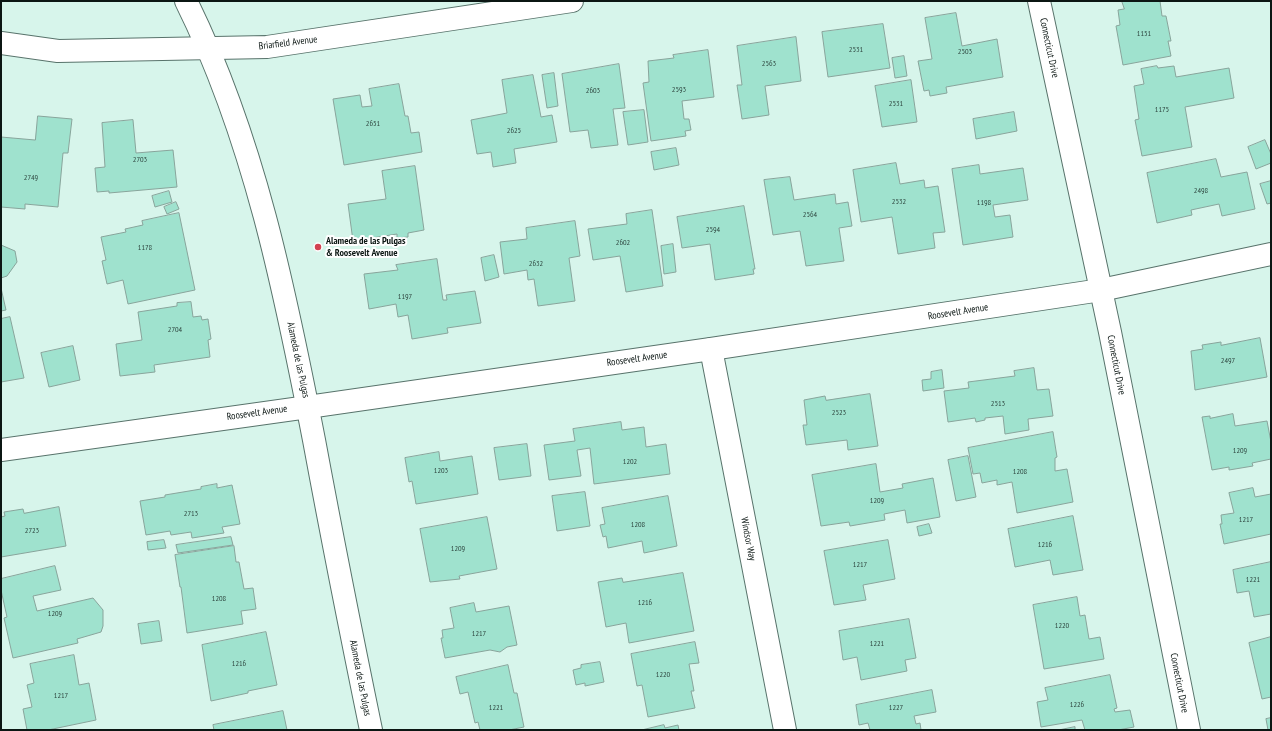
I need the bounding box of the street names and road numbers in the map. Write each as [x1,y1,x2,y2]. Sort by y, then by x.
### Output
street label: Connecticut Drive [1037,17,1061,79]
street label: Briarfield Avenue [258,33,318,53]
street label: Roosevelt Avenue [927,301,989,323]
street label: Alameda de las Pulgas [284,321,312,399]
street label: Connecticut Drive [1104,334,1128,396]
street label: Roosevelt Avenue [606,349,668,369]
street label: Roosevelt Avenue [226,403,288,423]
street label: Windsor Way [738,516,758,562]
street label: Alameda de las Pulgas [347,639,373,717]
street label: Connecticut Drive [1167,652,1191,714]

